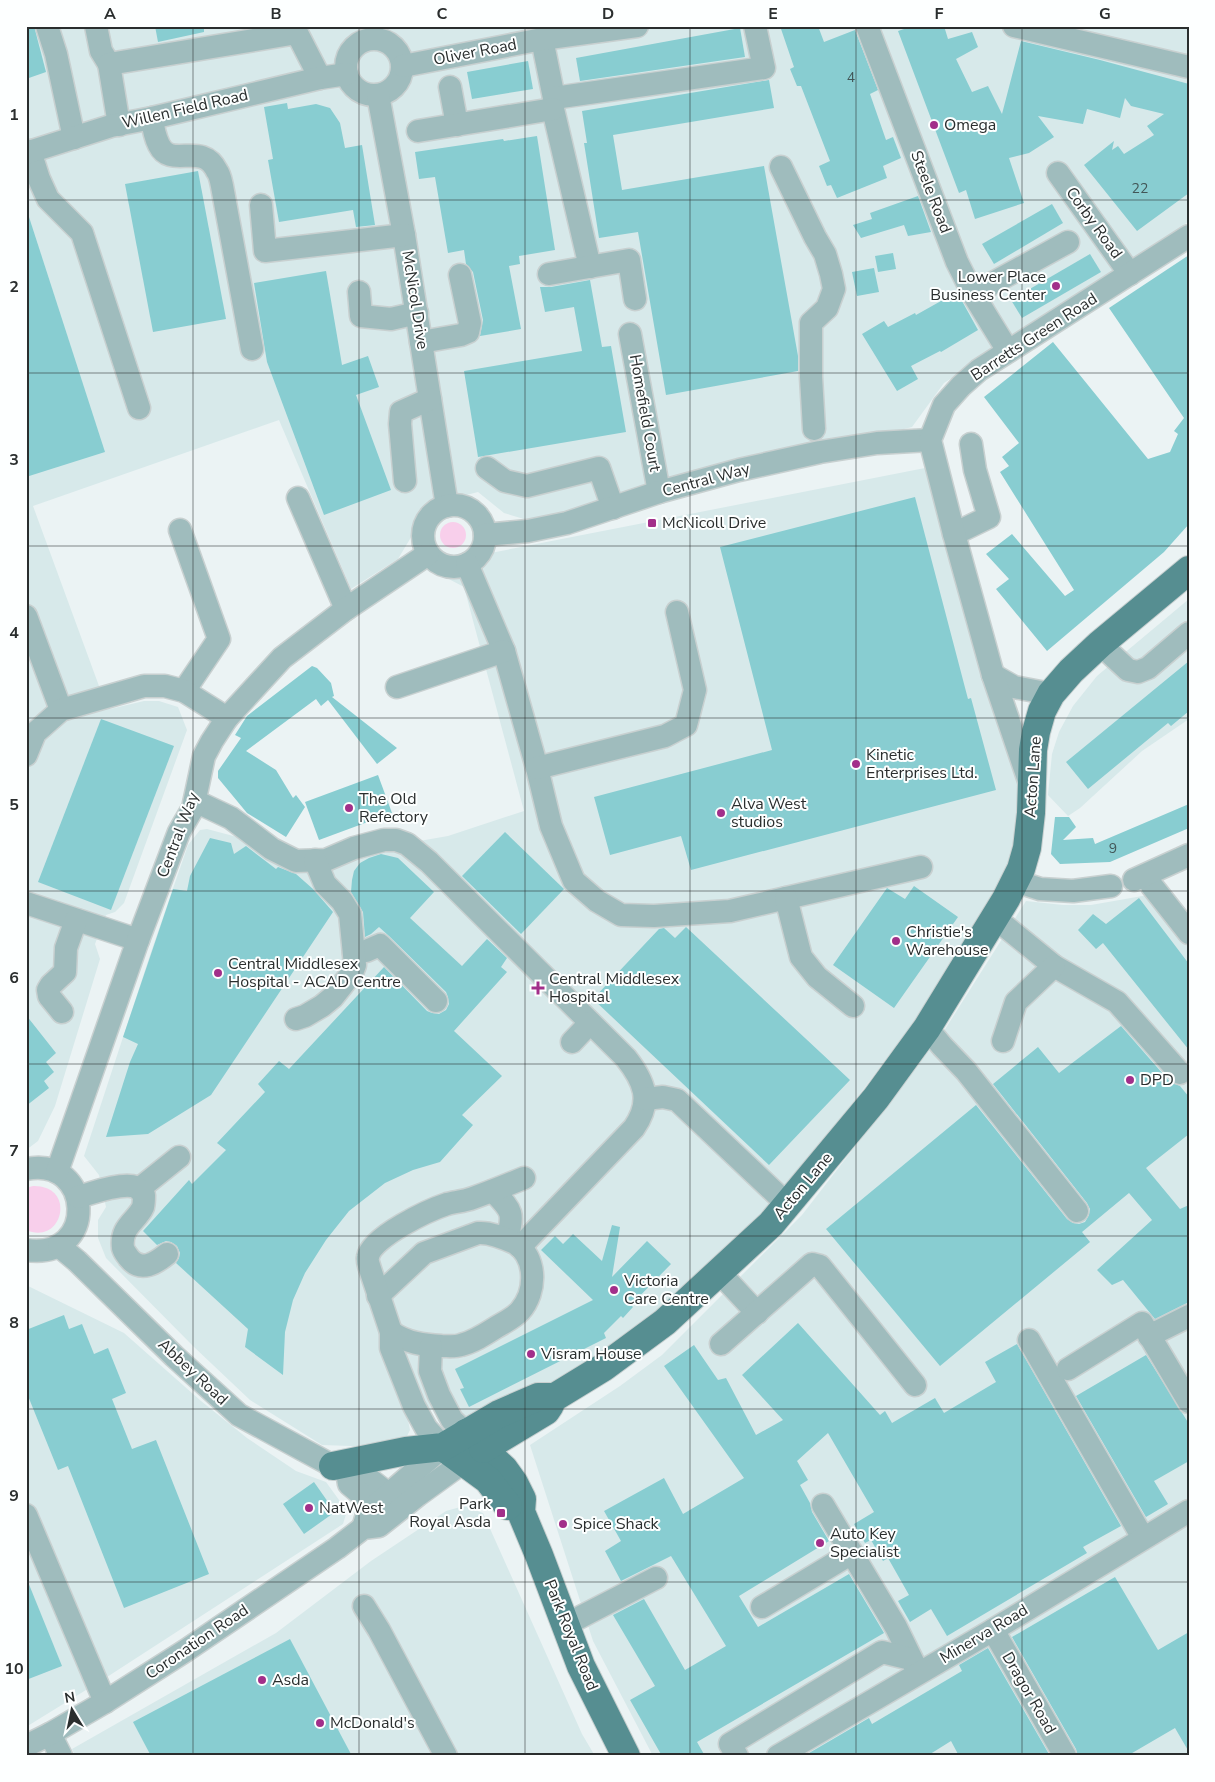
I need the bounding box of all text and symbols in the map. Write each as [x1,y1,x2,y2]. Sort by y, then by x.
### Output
text: A [104,3,116,25]
text: B [270,3,282,25]
text: C [437,3,448,25]
text: D [602,3,614,25]
text: E [768,3,778,25]
text: F [935,3,944,25]
text: G [1099,3,1111,25]
street label: Oliver Road [431,33,519,71]
house number: 4 [847,68,855,87]
street label: Willen Field Road [120,84,250,134]
text: 1 [9,104,19,126]
place label: Omega [944,114,996,136]
marker: Omega [928,119,940,131]
street label: Steele Road [905,148,957,236]
house number: 22 [1132,179,1148,198]
street label: Corby Road [1061,183,1127,263]
street label: McNicol Drive [396,249,434,351]
place label: Lower Place Business Center [930,266,1046,306]
text: 2 [9,276,19,298]
marker: Lower Place Business Center [1050,280,1062,292]
street label: Barretts Green Road [967,288,1101,386]
street label: Homefield Court [624,353,666,474]
text: 3 [9,449,19,471]
street label: Central Way [660,458,753,502]
place label: McNicoll Drive [662,512,766,534]
marker: McNicoll Drive [646,517,658,529]
text: 4 [9,622,19,644]
street label: Acton Lane [1019,736,1047,818]
place label: Kinetic Enterprises Ltd. [866,744,978,784]
marker: Kinetic Enterprises Ltd. [850,758,862,770]
street label: Central Way [152,788,205,881]
place label: The Old Refectory [359,788,429,828]
place label: Alva West studios [731,793,807,833]
text: 5 [9,794,19,816]
marker: The Old Refectory [343,802,355,814]
marker: Alva West studios [715,807,727,819]
house number: 9 [1109,839,1117,858]
place label: Christie's Warehouse [906,921,988,961]
marker: Christie's Warehouse [890,935,902,947]
place label: Central Middlesex Hospital - ACAD Centre [228,953,401,993]
text: 6 [9,967,19,989]
marker: Central Middlesex Hospital - ACAD Centre [212,967,224,979]
place label: Central Middlesex Hospital [549,968,680,1008]
marker: Central Middlesex Hospital [531,981,545,995]
place label: DPD [1140,1069,1174,1091]
marker: DPD [1124,1074,1136,1086]
text: 7 [9,1140,19,1162]
street label: Acton Lane [768,1148,838,1224]
place label: Victoria Care Centre [623,1270,709,1310]
marker: Victoria Care Centre [608,1284,620,1296]
text: 8 [9,1312,19,1334]
street label: Abbey Road [153,1334,233,1410]
place label: Visram House [540,1343,642,1365]
marker: Visram House [525,1348,537,1360]
text: 9 [9,1485,19,1507]
place label: Park Royal Asda [409,1493,492,1533]
place label: NatWest [319,1497,384,1519]
marker: NatWest [303,1502,315,1514]
marker: Park Royal Asda [495,1507,507,1519]
place label: Spice Shack [573,1513,660,1535]
marker: Spice Shack [557,1518,569,1530]
place label: Auto Key Specialist [830,1523,899,1563]
marker: Auto Key Specialist [814,1537,826,1549]
street label: Park Royal Road [539,1576,603,1694]
street label: Coronation Road [141,1599,253,1685]
street label: Minerva Road [936,1599,1032,1669]
street label: Dragor Road [997,1648,1061,1738]
text: 10 [4,1658,24,1680]
place label: Asda [272,1669,309,1691]
marker: Asda [256,1674,268,1686]
north arrow [48,1684,98,1734]
text: N [63,1687,77,1708]
place label: McDonald's [330,1712,415,1734]
marker: McDonald's [314,1717,326,1729]

